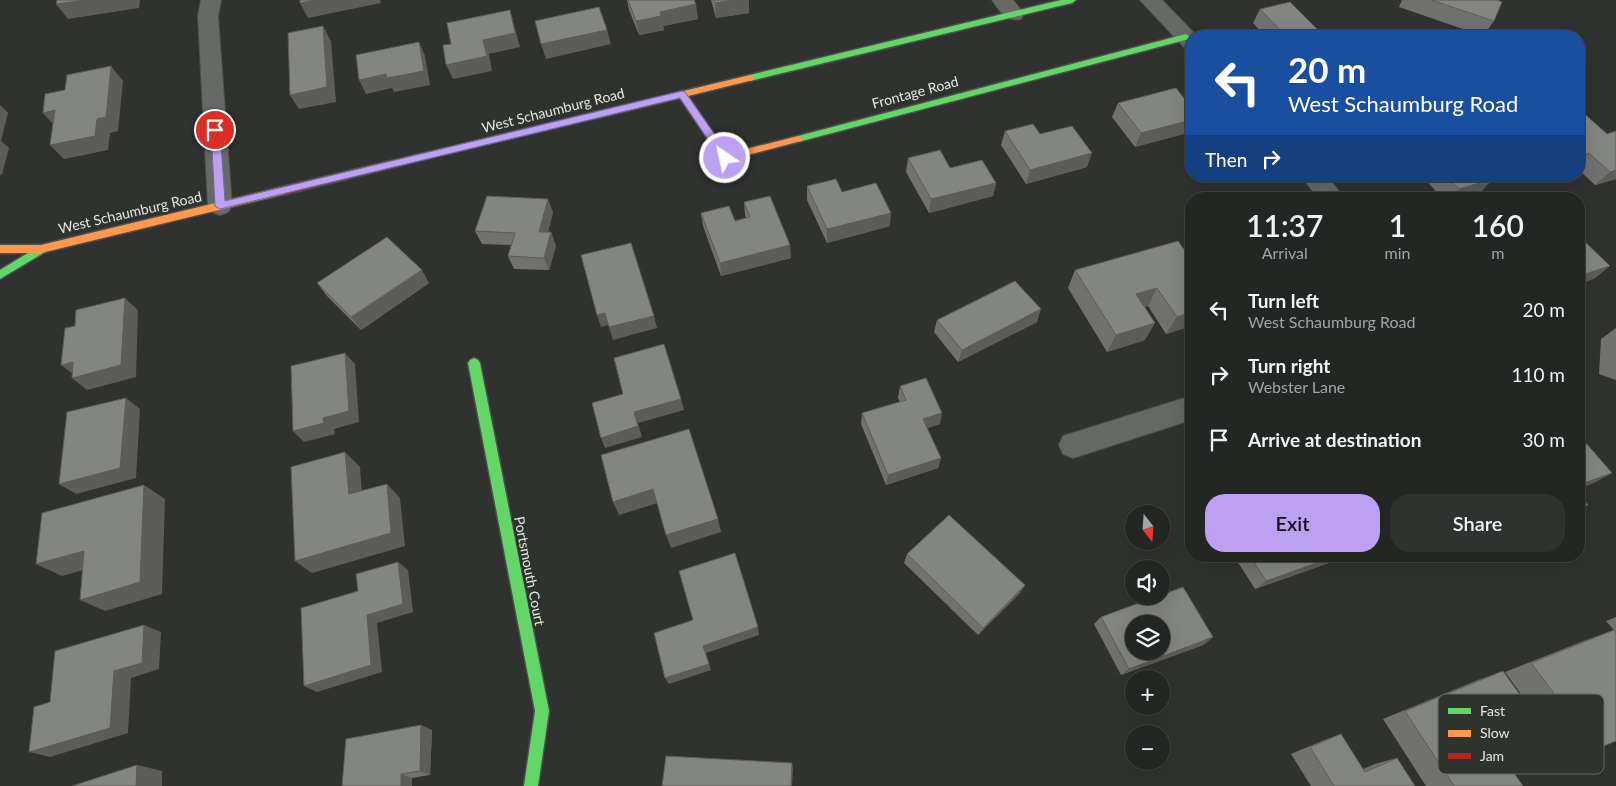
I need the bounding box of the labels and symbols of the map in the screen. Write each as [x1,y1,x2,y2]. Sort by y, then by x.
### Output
street label: Frontage Road [870,72,960,112]
street label: West Schaumburg Road [480,84,626,136]
pin [194,109,236,151]
position arrow [698,131,750,183]
street label: West Schaumburg Road [57,187,203,237]
north arrow [1125,505,1170,550]
street label: Portsmouth Court [511,515,549,627]
legend [1438,694,1604,774]
text: Fast [1480,702,1505,719]
text: Slow [1480,724,1510,741]
text: Jam [1480,747,1504,764]

